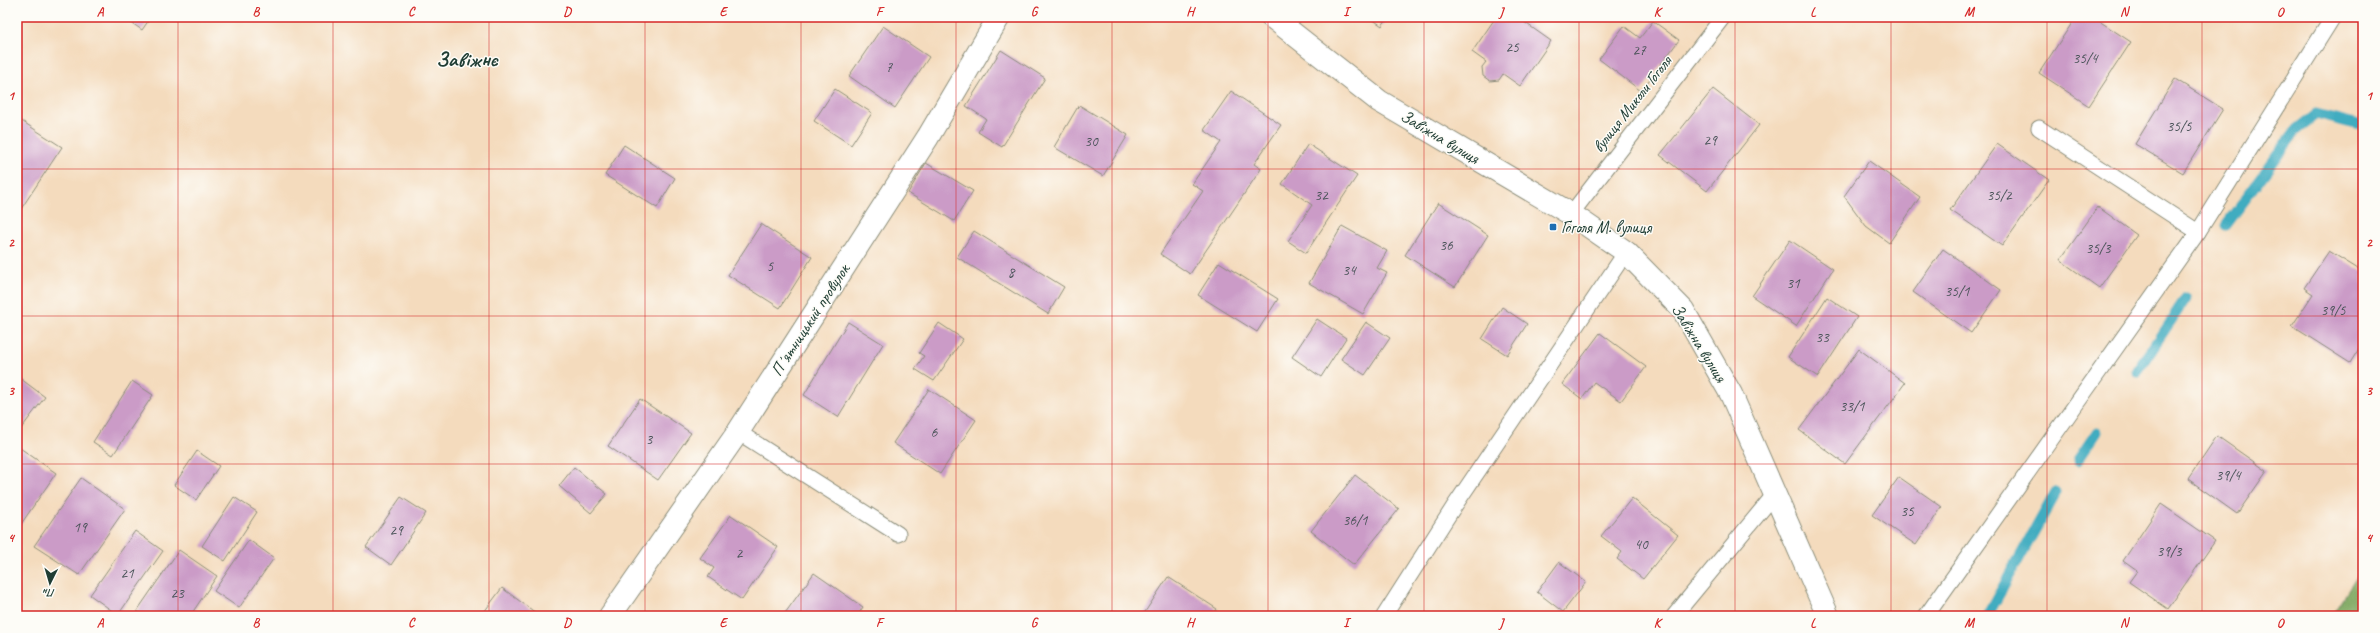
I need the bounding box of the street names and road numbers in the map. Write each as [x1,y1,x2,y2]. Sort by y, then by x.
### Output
street label: вулиця Миколи Гоголя [1588,51,1677,156]
street label: Завіжна вулиця [1397,105,1484,169]
street label: Пʼятницький провулок [766,259,855,380]
street label: Завіжна вулиця [1667,300,1732,387]

